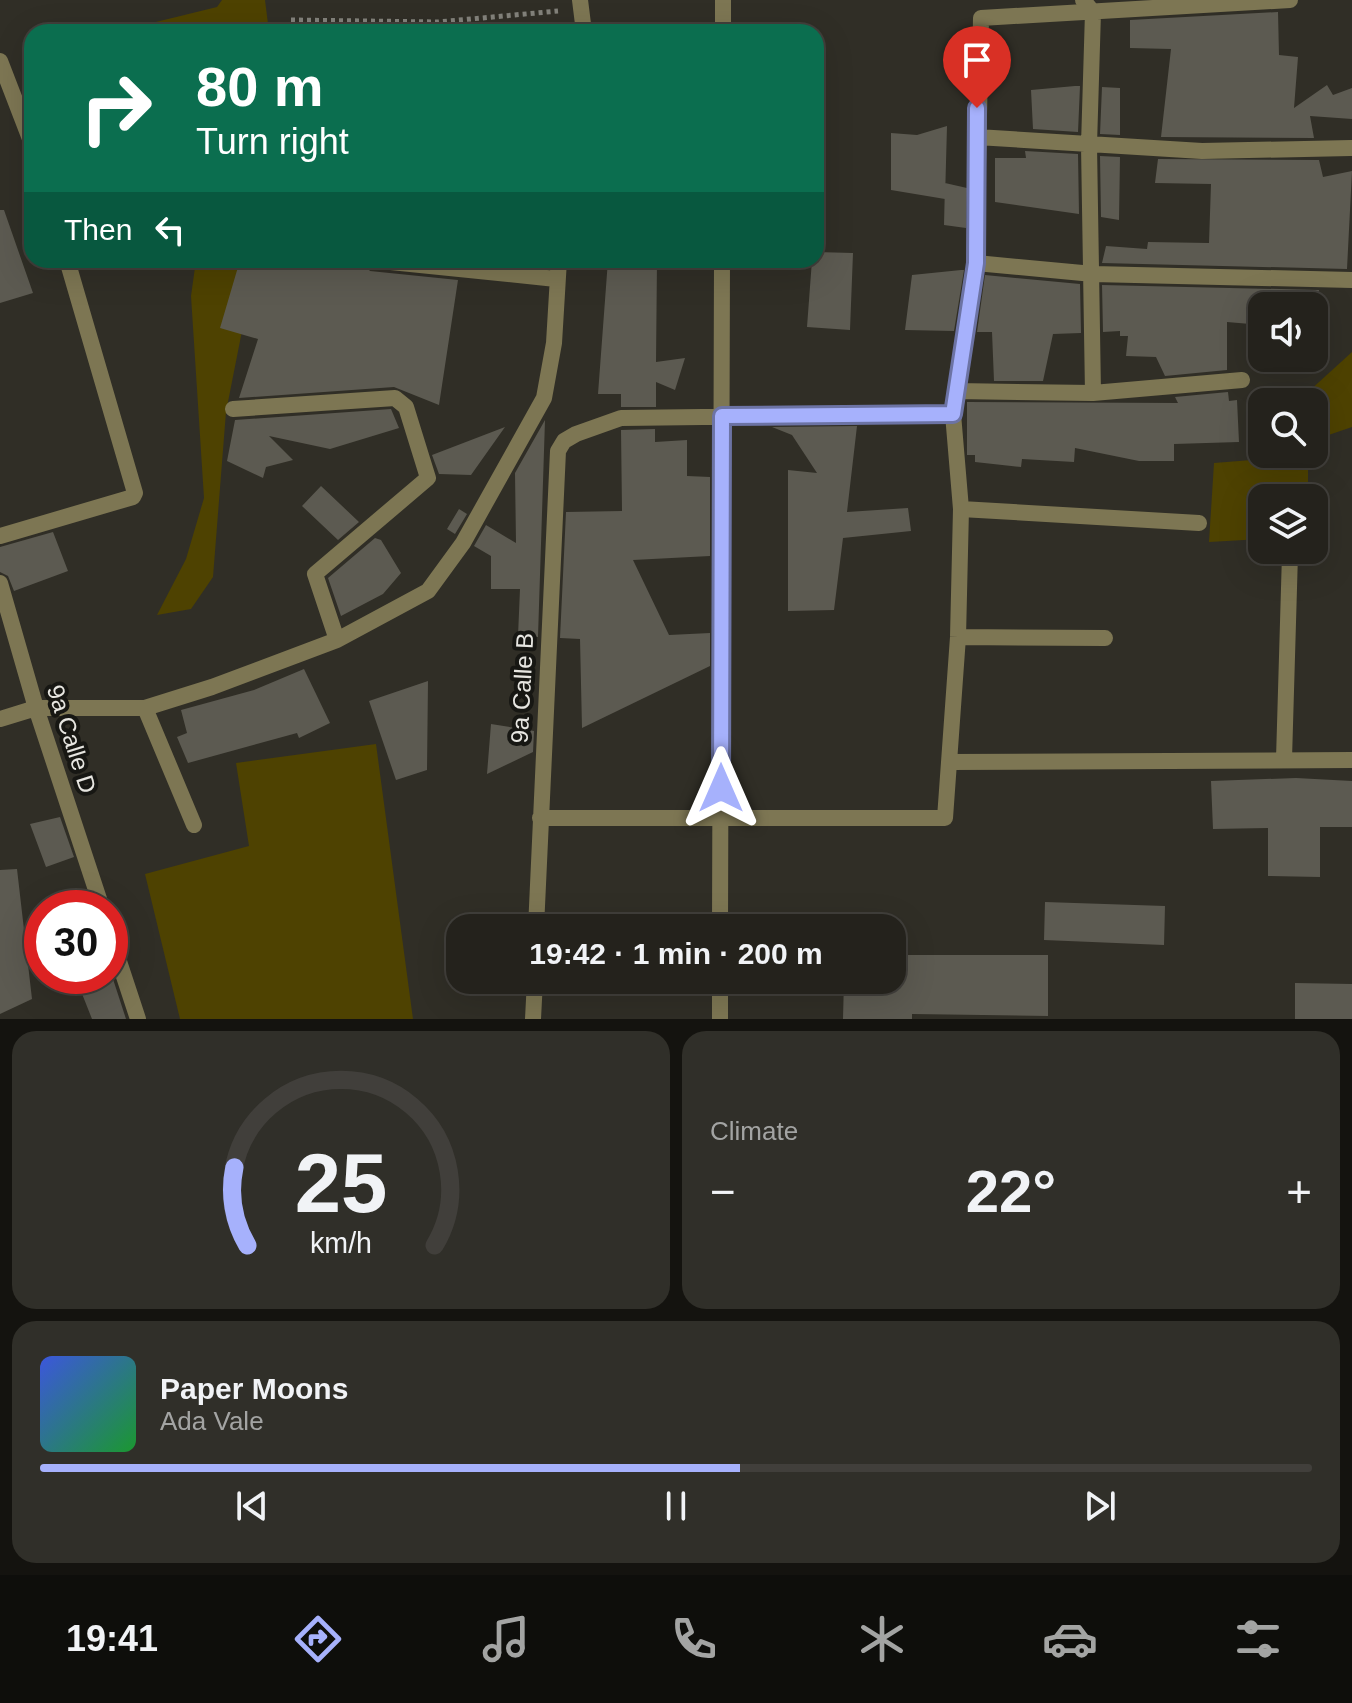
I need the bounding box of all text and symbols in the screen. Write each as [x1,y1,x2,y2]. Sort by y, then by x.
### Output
pin [943,26,1011,108]
icon: arrive [955,38,999,82]
text: 80 m [196,55,324,118]
icon: right [64,56,168,160]
text: Turn right [196,121,349,162]
icon: left [148,208,192,252]
text: Then [64,213,132,246]
map controls [1248,292,1328,564]
button: sound [1248,292,1328,372]
button: search [1248,388,1328,468]
button: layers [1248,484,1328,564]
street label: 9a Calle B [506,632,538,744]
street label: 9a Calle D [42,682,102,796]
position arrow [679,746,763,830]
speed limit sign: 30 [24,890,128,994]
text: 19:42 · 1 min · 200 m [529,937,823,970]
text: Climate [710,1116,798,1146]
text: 25 [295,1137,387,1230]
text: 22° [966,1158,1056,1225]
text: − [710,1167,736,1216]
text: + [1286,1167,1312,1216]
text: km/h [310,1227,372,1259]
text: Paper Moons [160,1372,348,1405]
text: Ada Vale [160,1406,264,1436]
icon: previous [230,1484,274,1528]
icon: pause [654,1484,698,1528]
icon: next [1078,1484,1122,1528]
icon: directions [290,1611,346,1667]
icon: music [478,1611,534,1667]
icon: phone [666,1611,722,1667]
icon: climate [854,1611,910,1667]
icon: car [1042,1611,1098,1667]
icon: filters [1230,1611,1286,1667]
text: 19:41 [66,1618,158,1659]

